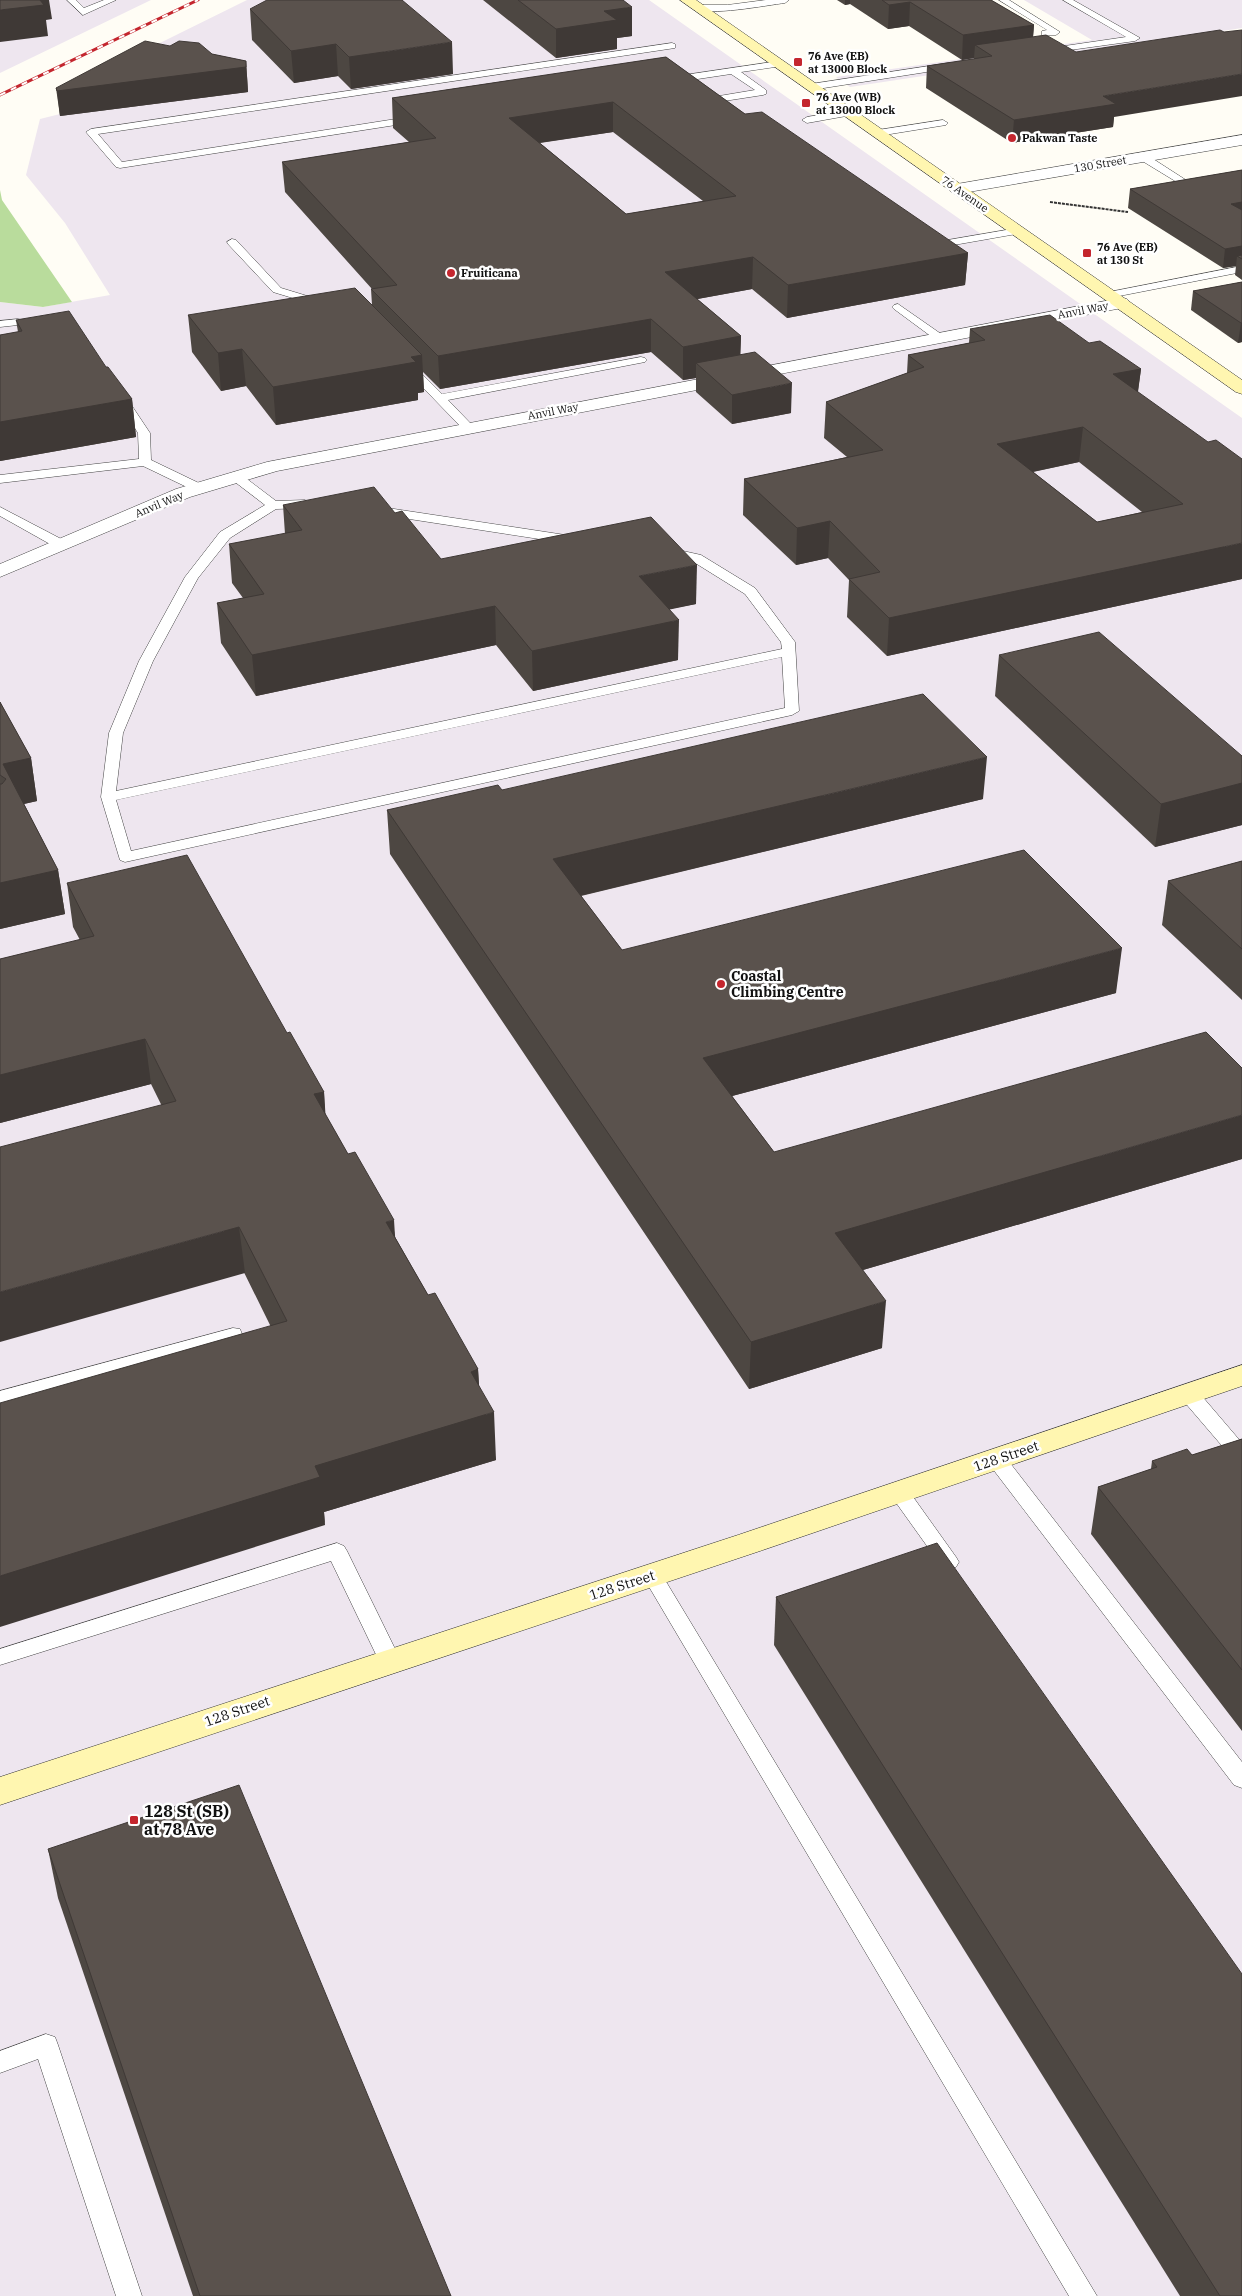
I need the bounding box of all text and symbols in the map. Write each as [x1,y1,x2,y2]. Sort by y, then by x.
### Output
place label: 76 Ave (EB) at 13000 Block [808,49,887,76]
marker: 76 Ave (EB) at 13000 Block [792,56,804,68]
place label: 76 Ave (WB) at 13000 Block [816,90,895,117]
marker: 76 Ave (WB) at 13000 Block [800,97,812,109]
place label: Pakwan Taste [1022,131,1097,145]
marker: Pakwan Taste [1006,132,1018,144]
street label: 130 Street [1073,152,1128,176]
street label: 76 Avenue [939,173,991,215]
place label: 76 Ave (EB) at 130 St [1097,240,1158,267]
marker: 76 Ave (EB) at 130 St [1081,247,1093,259]
place label: Fruiticana [461,266,518,280]
marker: Fruiticana [445,267,457,279]
street label: Anvil Way [1056,298,1110,322]
street label: Anvil Way [526,399,580,423]
street label: Anvil Way [133,487,185,520]
place label: Coastal Climbing Centre [731,967,844,1001]
marker: Coastal Climbing Centre [715,978,727,990]
street label: 128 Street [971,1436,1041,1476]
street label: 128 Street [587,1566,657,1604]
street label: 128 Street [202,1691,272,1731]
place label: 128 St (SB) at 78 Ave [144,1801,229,1839]
marker: 128 St (SB) at 78 Ave [128,1814,140,1826]

